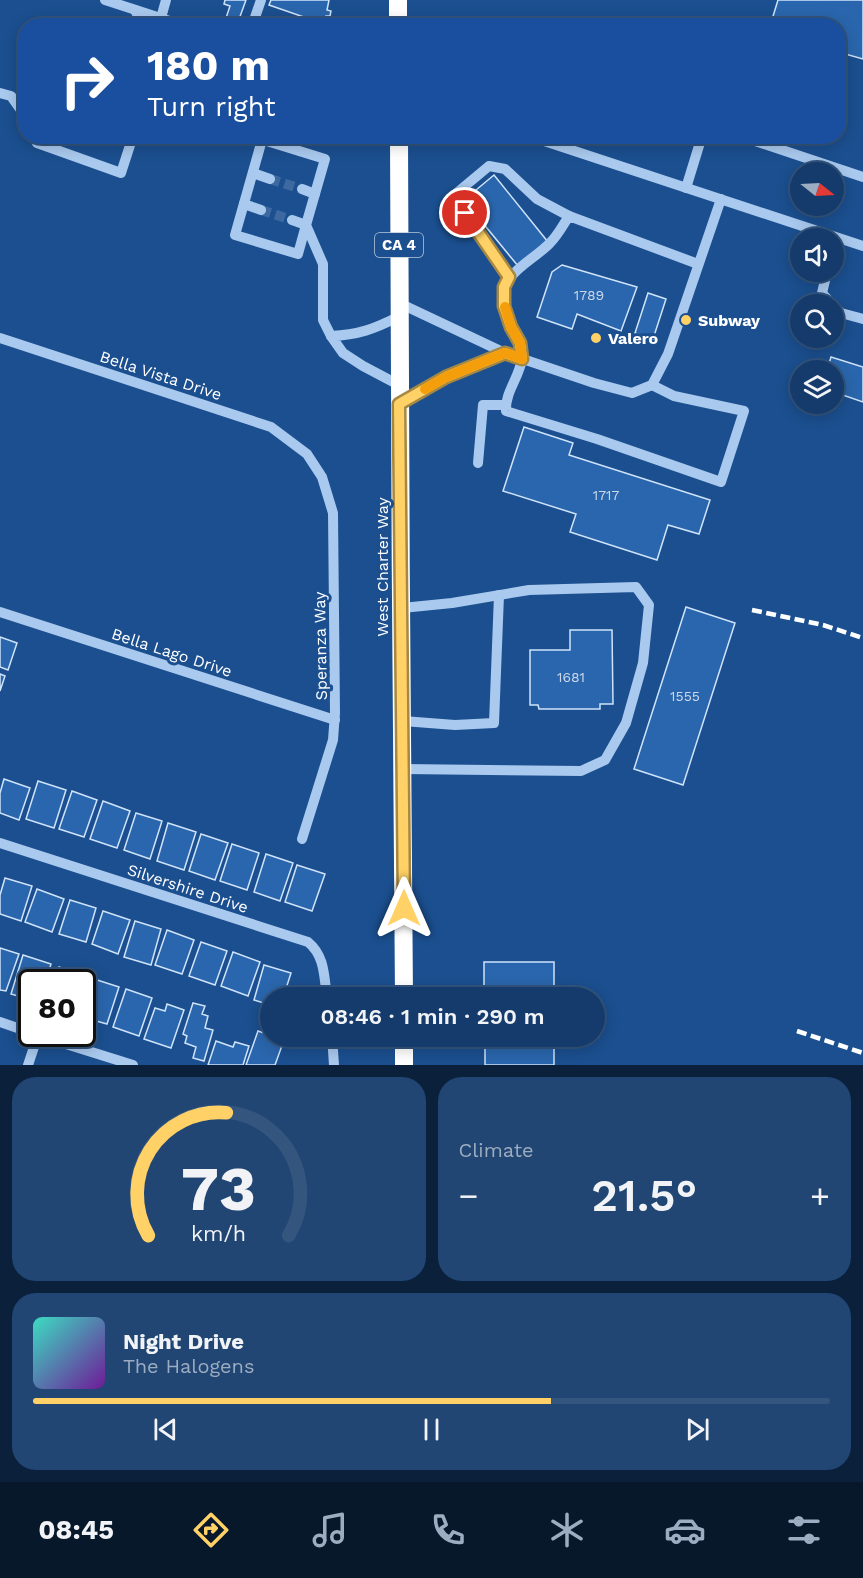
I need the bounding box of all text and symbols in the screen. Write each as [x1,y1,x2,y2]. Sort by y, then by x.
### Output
text: 180 m [147,41,270,90]
icon: right [48,42,126,120]
text: Turn right [147,91,276,123]
north arrow [790,162,844,216]
map controls [790,162,844,414]
pin [439,187,490,238]
icon: arrive [448,196,481,229]
button: sound [790,228,844,282]
road number: CA 4 [375,233,423,257]
house number: 1789 [574,287,604,303]
button: search [790,294,844,348]
place label: Subway [698,311,761,330]
marker: Subway [679,313,693,327]
place label: Valero [608,329,659,348]
marker: Valero [589,331,603,345]
street label: Bella Vista Drive [98,347,224,404]
button: layers [790,360,844,414]
house number: 1717 [593,487,619,503]
street label: West Charter Way [373,497,392,637]
street label: Speranza Way [310,591,331,700]
street label: Bella Lago Drive [109,624,235,681]
house number: 1681 [557,669,585,685]
house number: 1555 [670,688,700,704]
street label: Silvershire Drive [125,860,251,917]
position arrow [372,876,436,940]
speed limit sign: 80 [18,969,96,1047]
text: 08:46 · 1 min · 290 m [320,1004,545,1029]
text: Climate [459,1138,534,1162]
text: 73 [181,1152,256,1225]
text: 21.5° [591,1169,697,1222]
text: − [459,1176,478,1215]
text: + [810,1176,830,1215]
text: km/h [191,1221,246,1246]
text: Night Drive [123,1329,244,1354]
text: The Halogens [123,1354,255,1378]
icon: previous [149,1413,182,1446]
icon: pause [415,1413,448,1446]
icon: next [681,1413,714,1446]
icon: directions [190,1509,232,1551]
icon: music [309,1509,351,1551]
icon: phone [427,1509,469,1551]
icon: climate [546,1509,588,1551]
icon: car [664,1509,706,1551]
icon: filters [783,1509,825,1551]
text: 08:45 [38,1514,114,1546]

